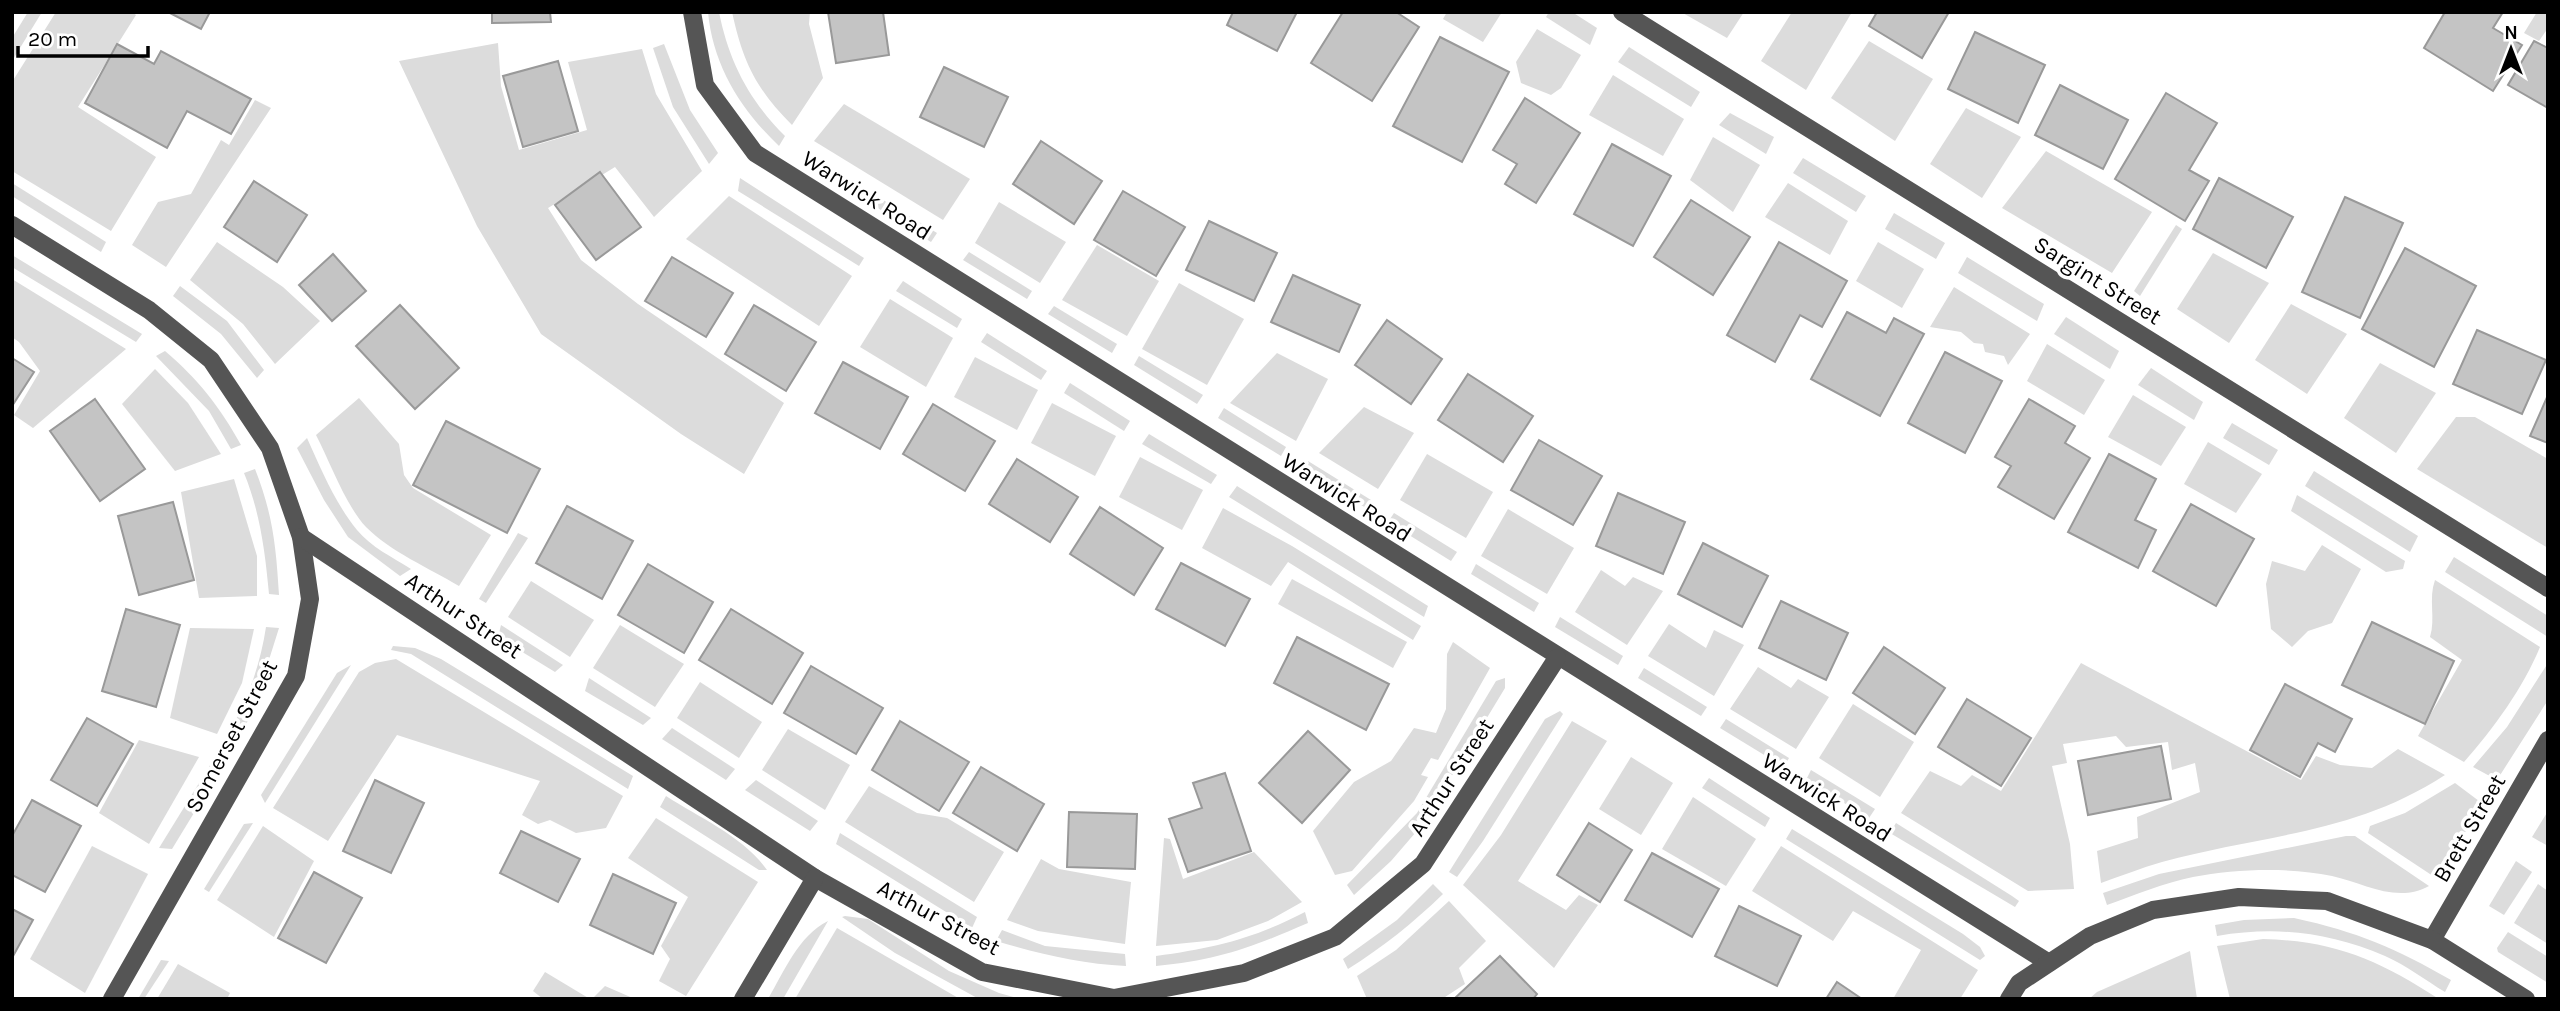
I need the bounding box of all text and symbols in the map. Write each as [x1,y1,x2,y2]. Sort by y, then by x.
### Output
scale bar [18,14,147,58]
north arrow [2476,14,2546,84]
text: N [2504,22,2518,44]
text: 20 m [28,27,77,51]
street label: Warwick Road [797,145,936,246]
street label: Sargint Street [2029,230,2167,331]
street label: Warwick Road [1277,447,1416,548]
street label: Arthur Street [400,567,527,665]
street label: Somerset Street [180,655,283,817]
street label: Arthur Street [1403,713,1500,841]
street label: Warwick Road [1757,747,1896,848]
street label: Brett Street [2428,769,2511,887]
street label: Arthur Street [873,874,1005,961]

